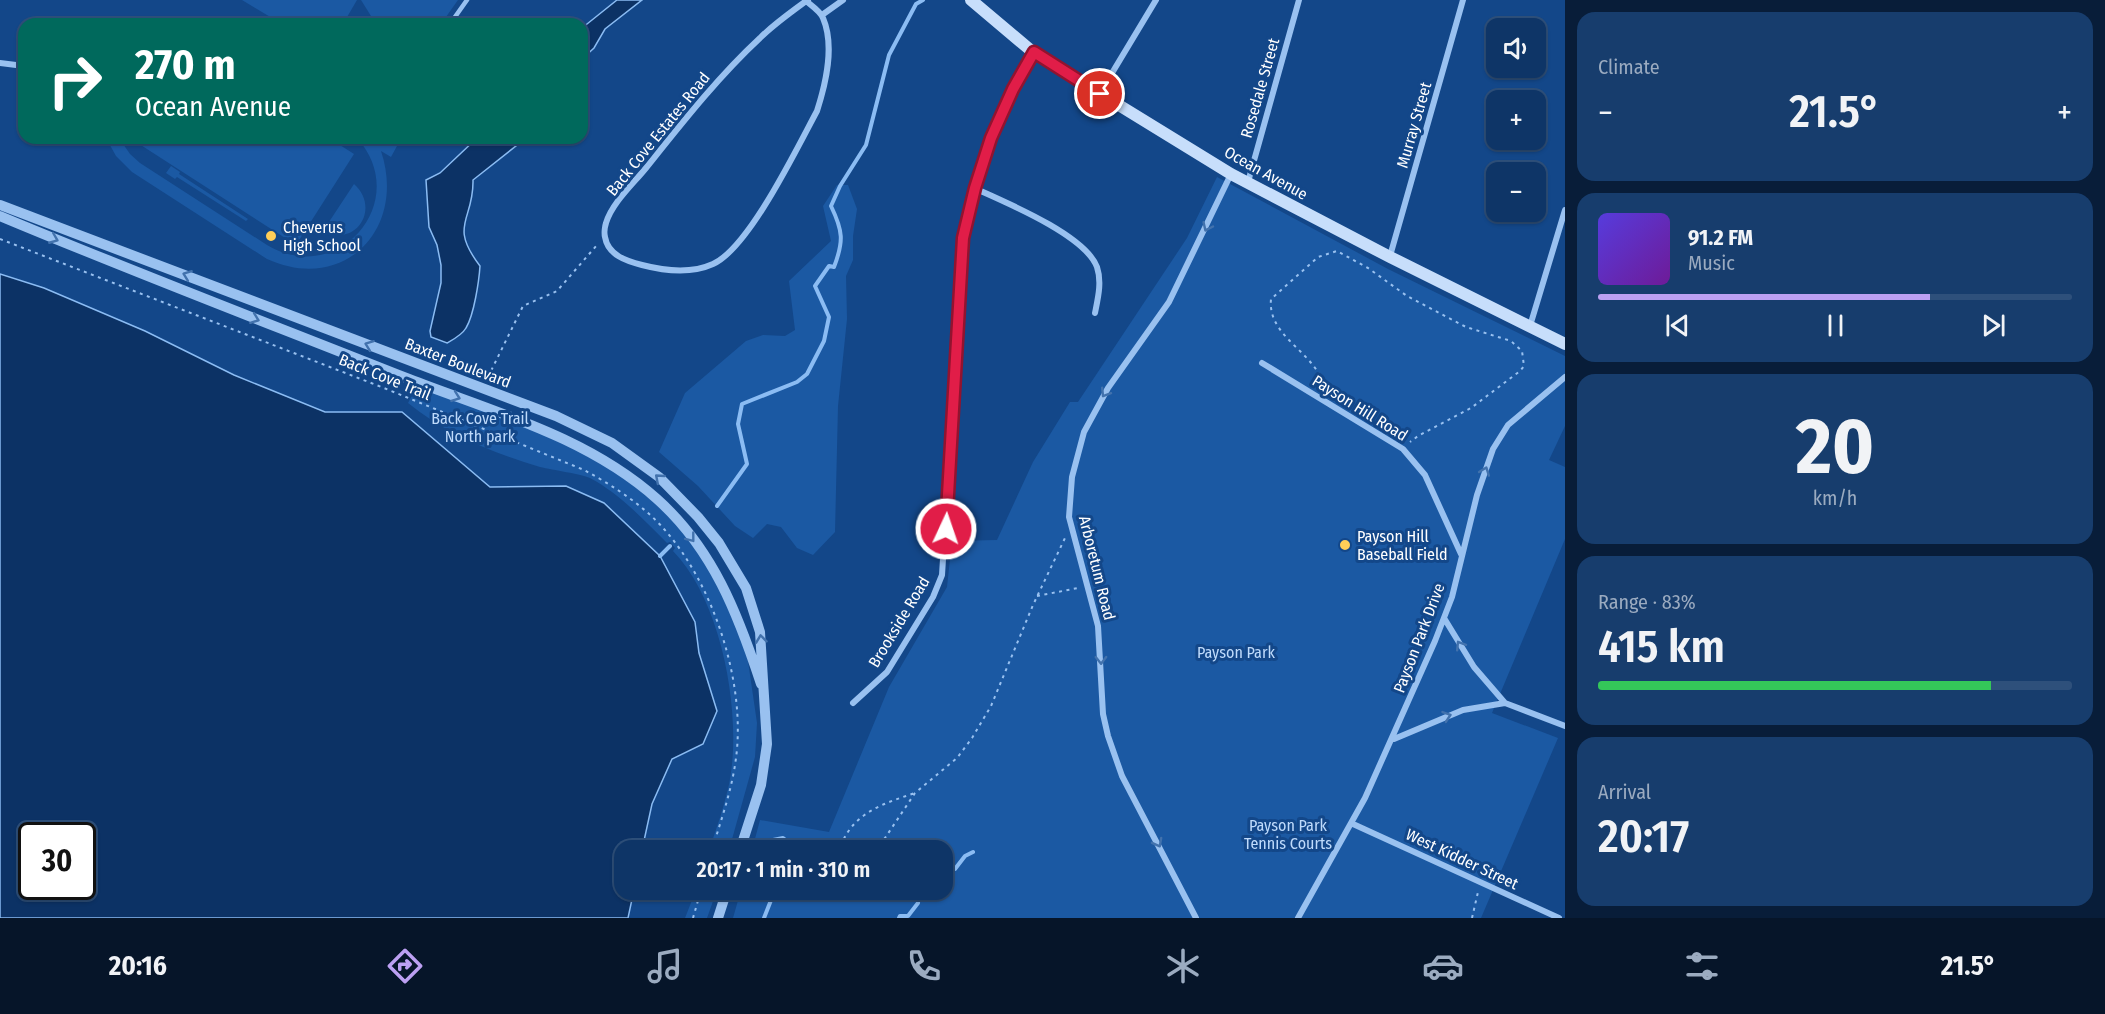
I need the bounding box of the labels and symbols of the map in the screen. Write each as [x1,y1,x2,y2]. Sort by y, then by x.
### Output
street label: Rosedale Street [1237,35,1284,140]
street label: Back Cove Estates Road [602,68,714,200]
pin [1074,68,1125,119]
street label: Murray Street [1393,79,1436,170]
street label: Ocean Avenue [1221,142,1311,204]
place label: Cheverus High School [283,218,361,255]
one-way arrow [1202,220,1214,231]
marker: Cheverus High School [264,229,278,243]
one-way arrow [48,232,59,244]
one-way arrow [182,270,193,282]
one-way arrow [248,312,259,324]
street label: Baxter Boulevard [402,334,514,392]
one-way arrow [364,340,375,352]
street label: Back Cove Trail [336,350,434,404]
street label: Payson Hill Road [1309,371,1411,445]
one-way arrow [1101,387,1113,397]
one-way arrow [450,389,461,402]
park label: Back Cove Trail North park [431,409,529,446]
one-way arrow [1477,466,1490,477]
one-way arrow [655,474,666,485]
position arrow [914,497,978,561]
street label: Arboretum Road [1075,514,1119,622]
place label: Payson Hill Baseball Field [1357,527,1448,564]
one-way arrow [684,531,695,542]
marker: Payson Hill Baseball Field [1338,538,1352,552]
street label: Brookside Road [864,573,934,671]
street label: Payson Park Drive [1389,581,1449,695]
one-way arrow [755,634,768,644]
one-way arrow [1456,641,1468,651]
park label: Payson Park [1197,643,1276,662]
one-way arrow [1095,656,1107,665]
one-way arrow [1441,711,1452,723]
park label: Payson Park Tennis Courts [1244,816,1332,853]
speed limit sign: 30 [18,822,96,900]
street label: West Kidder Street [1403,825,1522,894]
one-way arrow [1151,837,1162,848]

